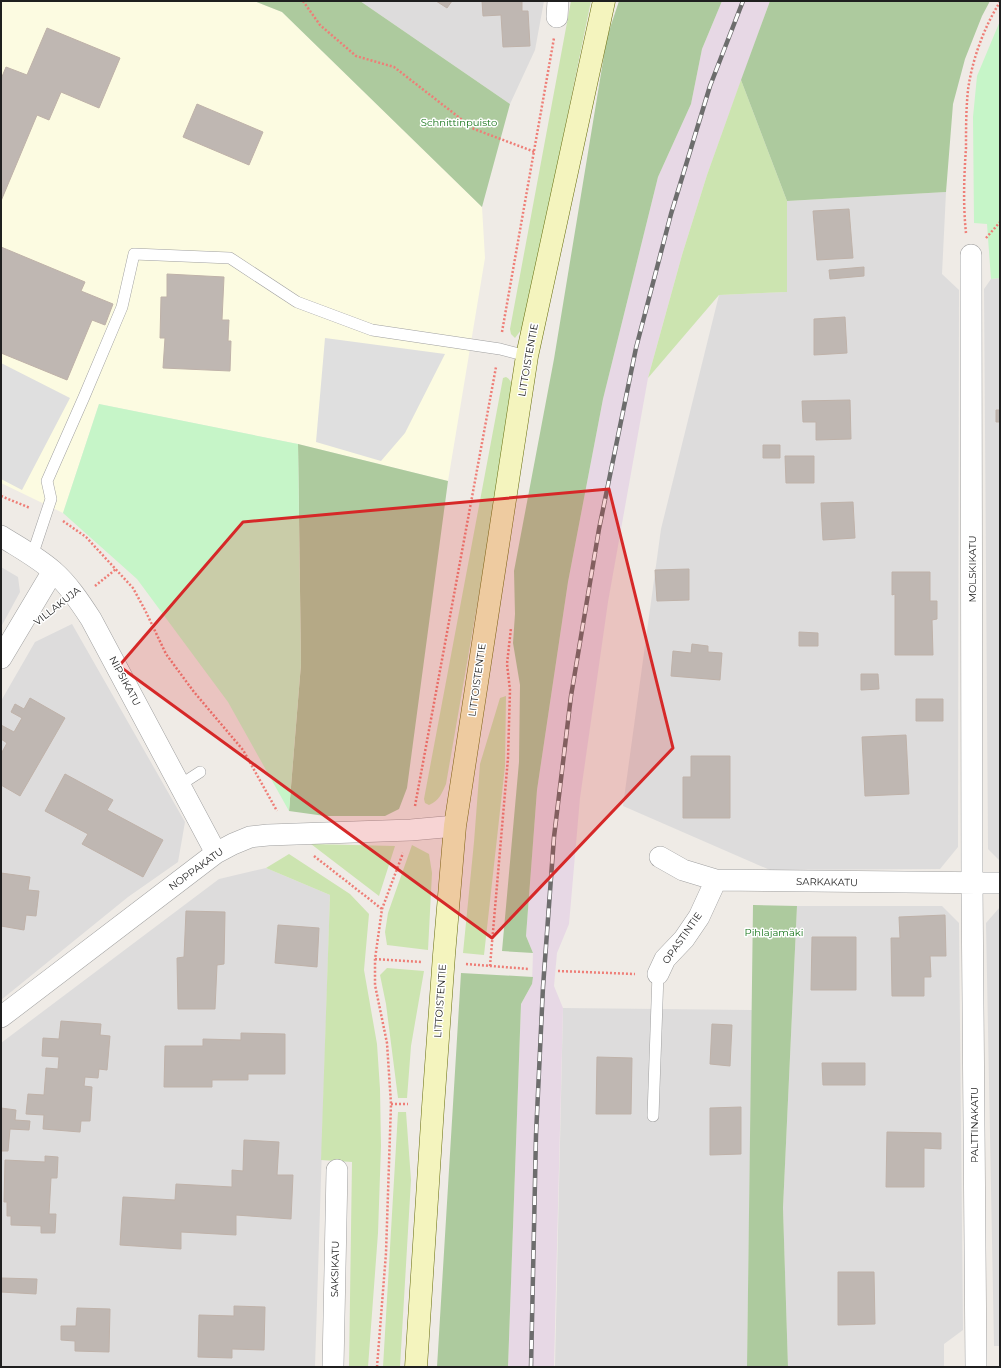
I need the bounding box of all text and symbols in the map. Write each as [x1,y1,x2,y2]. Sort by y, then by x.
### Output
park label: Schnittinpuisto [421,116,497,129]
street label: LITTOISTENTIE [515,322,541,398]
street label: MOLSKIKATU [966,535,979,603]
street label: VILLAKUJA [31,583,84,628]
street label: LITTOISTENTIE [465,642,489,717]
street label: NIPSIKATU [106,654,144,708]
street label: NOPPAKATU [166,845,226,893]
street label: SARKAKATU [796,875,858,889]
street label: OPASTINTIE [659,909,705,967]
park label: Pihlajamäki [744,926,804,939]
street label: LITTOISTENTIE [431,963,449,1038]
street label: PALTTINAKATU [968,1087,981,1163]
street label: SAKSIKATU [328,1241,342,1297]

